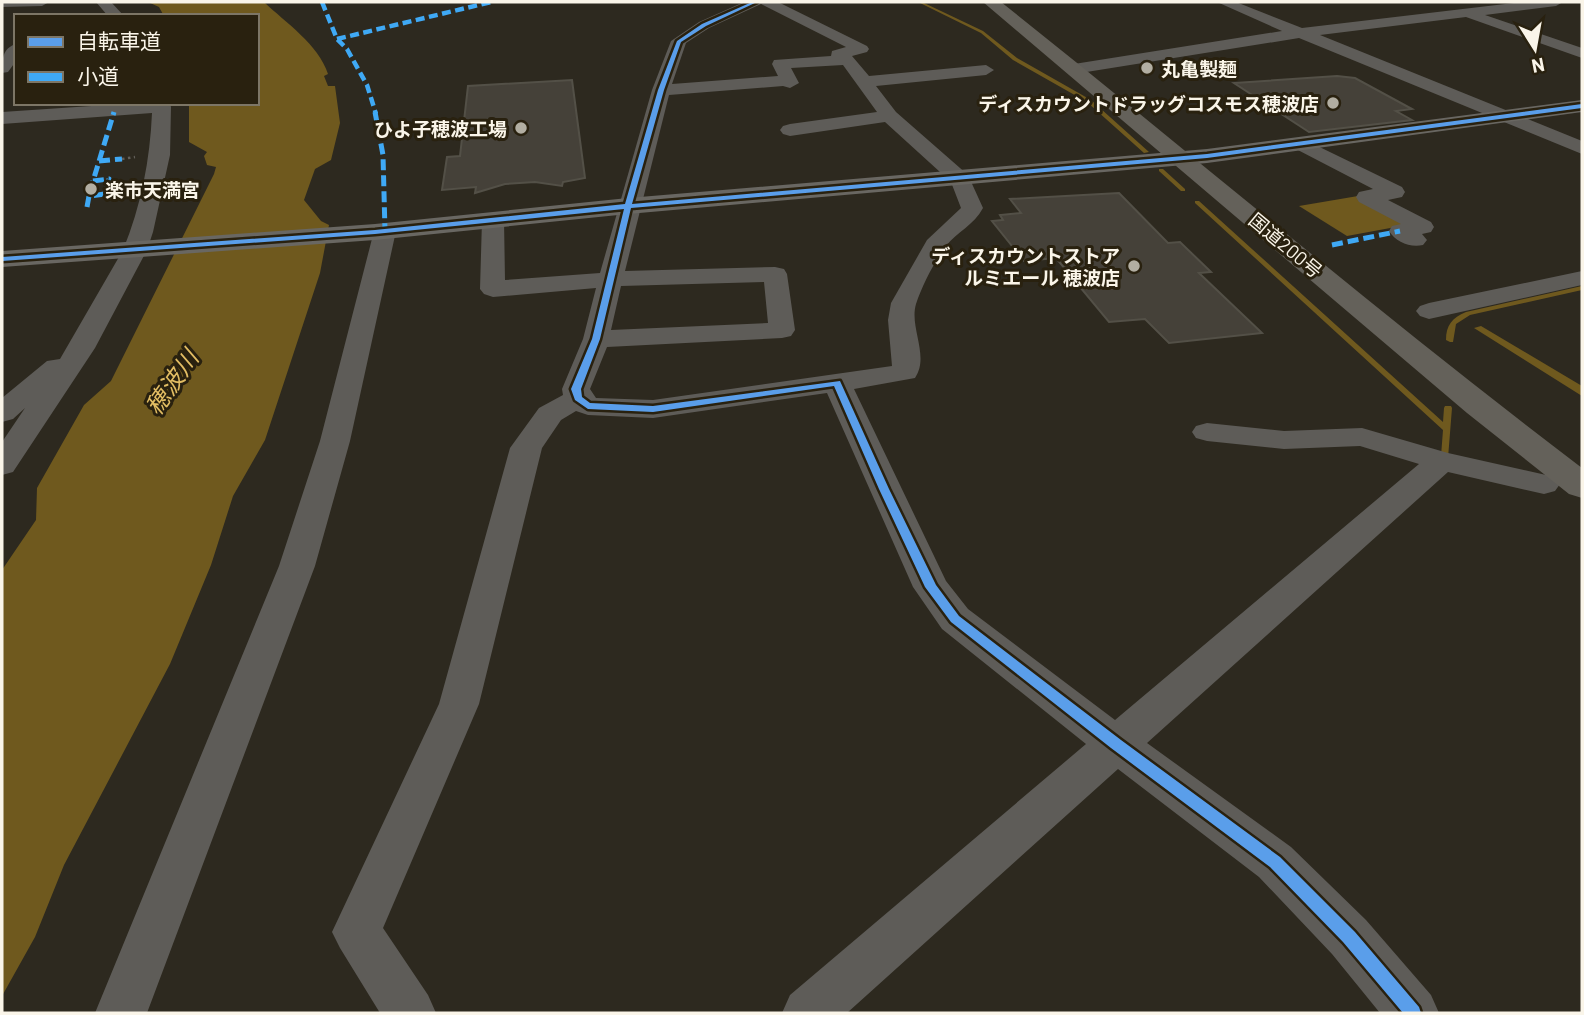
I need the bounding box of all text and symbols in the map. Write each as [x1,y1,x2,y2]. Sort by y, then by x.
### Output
legend [14,14,259,105]
north arrow [1500,14,1570,84]
text: 自転車道 [77,28,161,53]
text: N [1530,54,1547,79]
place label: 丸亀製麺 [1161,57,1237,80]
marker: 丸亀製麺 [1139,60,1155,76]
text: 小道 [77,63,119,88]
place label: ディスカウントドラッグコスモス穂波店 [978,92,1319,115]
marker: ディスカウントドラッグコスモス穂波店 [1325,95,1341,111]
place label: ひよ子穂波工場 [374,117,507,140]
marker: ひよ子穂波工場 [513,120,529,136]
place label: 楽市天満宮 [105,178,200,201]
marker: 楽市天満宮 [83,181,99,197]
street label: 国道200号 [1245,208,1327,282]
place label: ディスカウントストア ルミエール 穂波店 [931,244,1120,289]
marker: ディスカウントストア ルミエール 穂波店 [1126,258,1142,274]
water label: 穂波川 [138,342,205,420]

